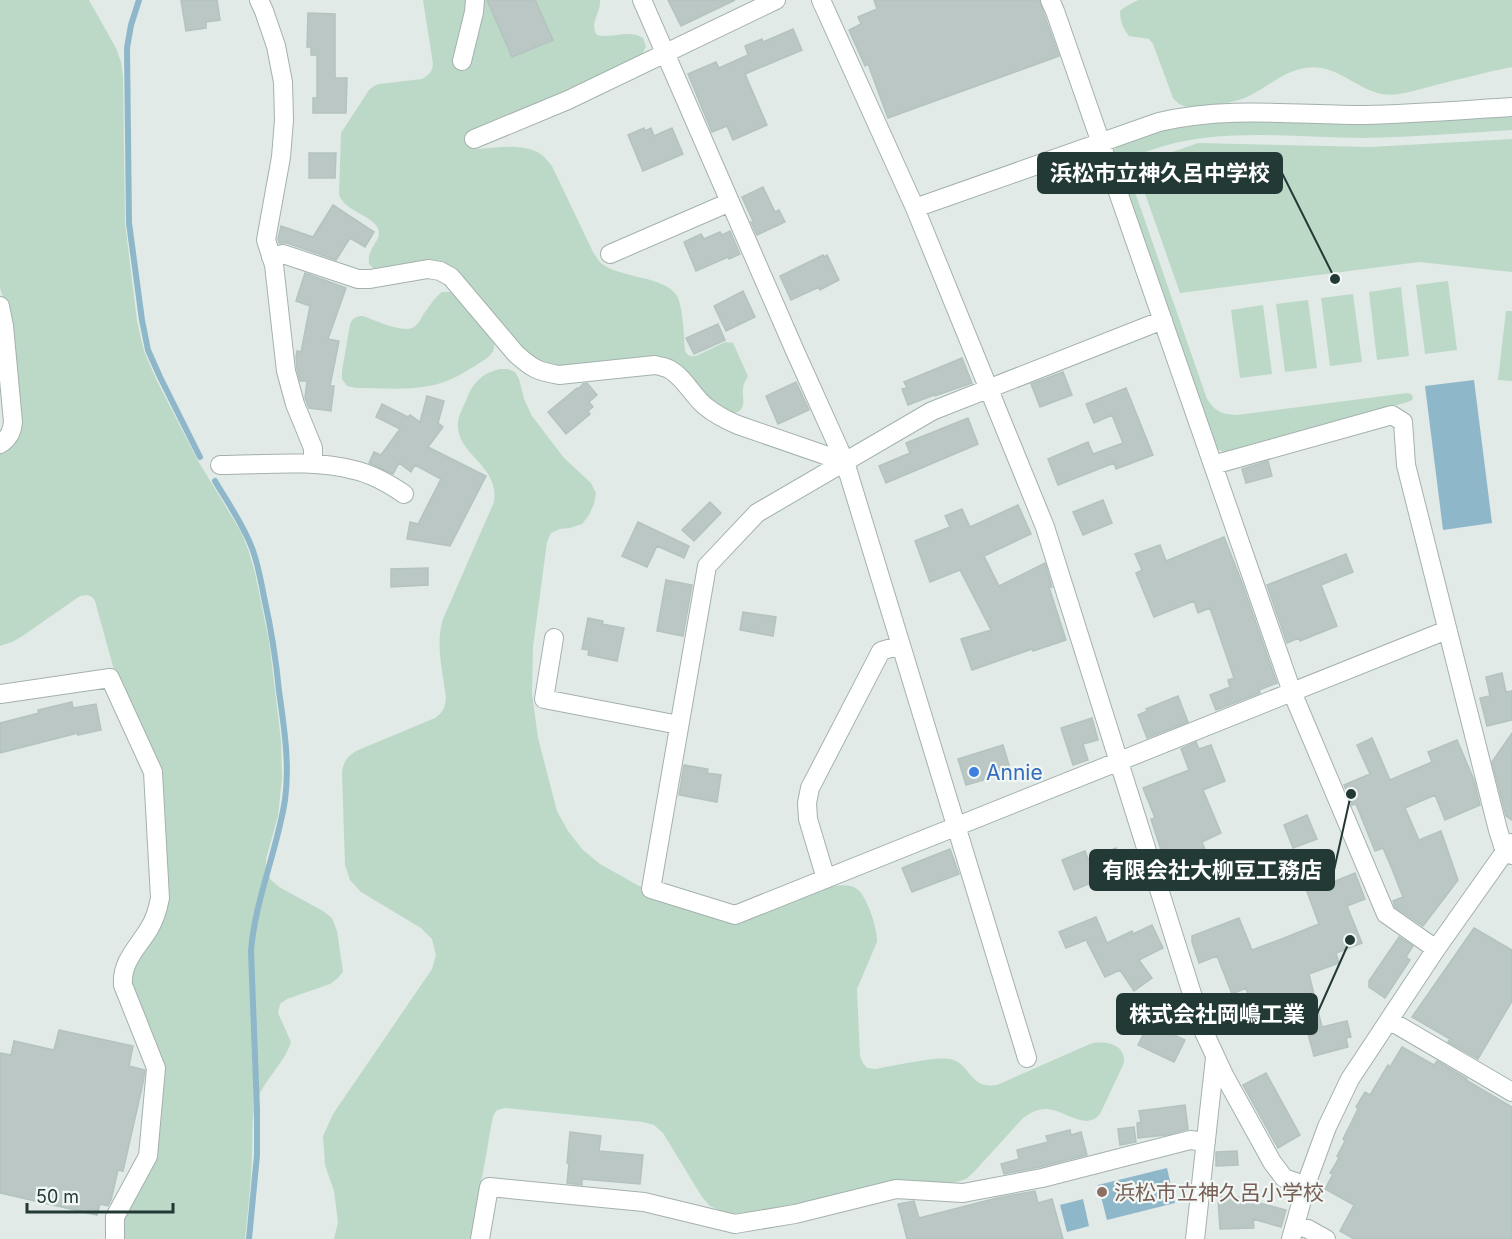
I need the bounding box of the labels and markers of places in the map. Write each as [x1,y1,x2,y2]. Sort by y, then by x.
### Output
callout: 浜松市立神久呂中学校 [1038,153,1282,193]
place label: Annie [986,760,1043,785]
marker: Annie [967,765,981,779]
callout: 有限会社大柳豆工務店 [1090,850,1334,890]
callout: 株式会社岡嶋工業 [1117,994,1317,1034]
place label: 浜松市立神久呂小学校 [1114,1180,1324,1205]
marker: 浜松市立神久呂小学校 [1095,1185,1109,1199]

